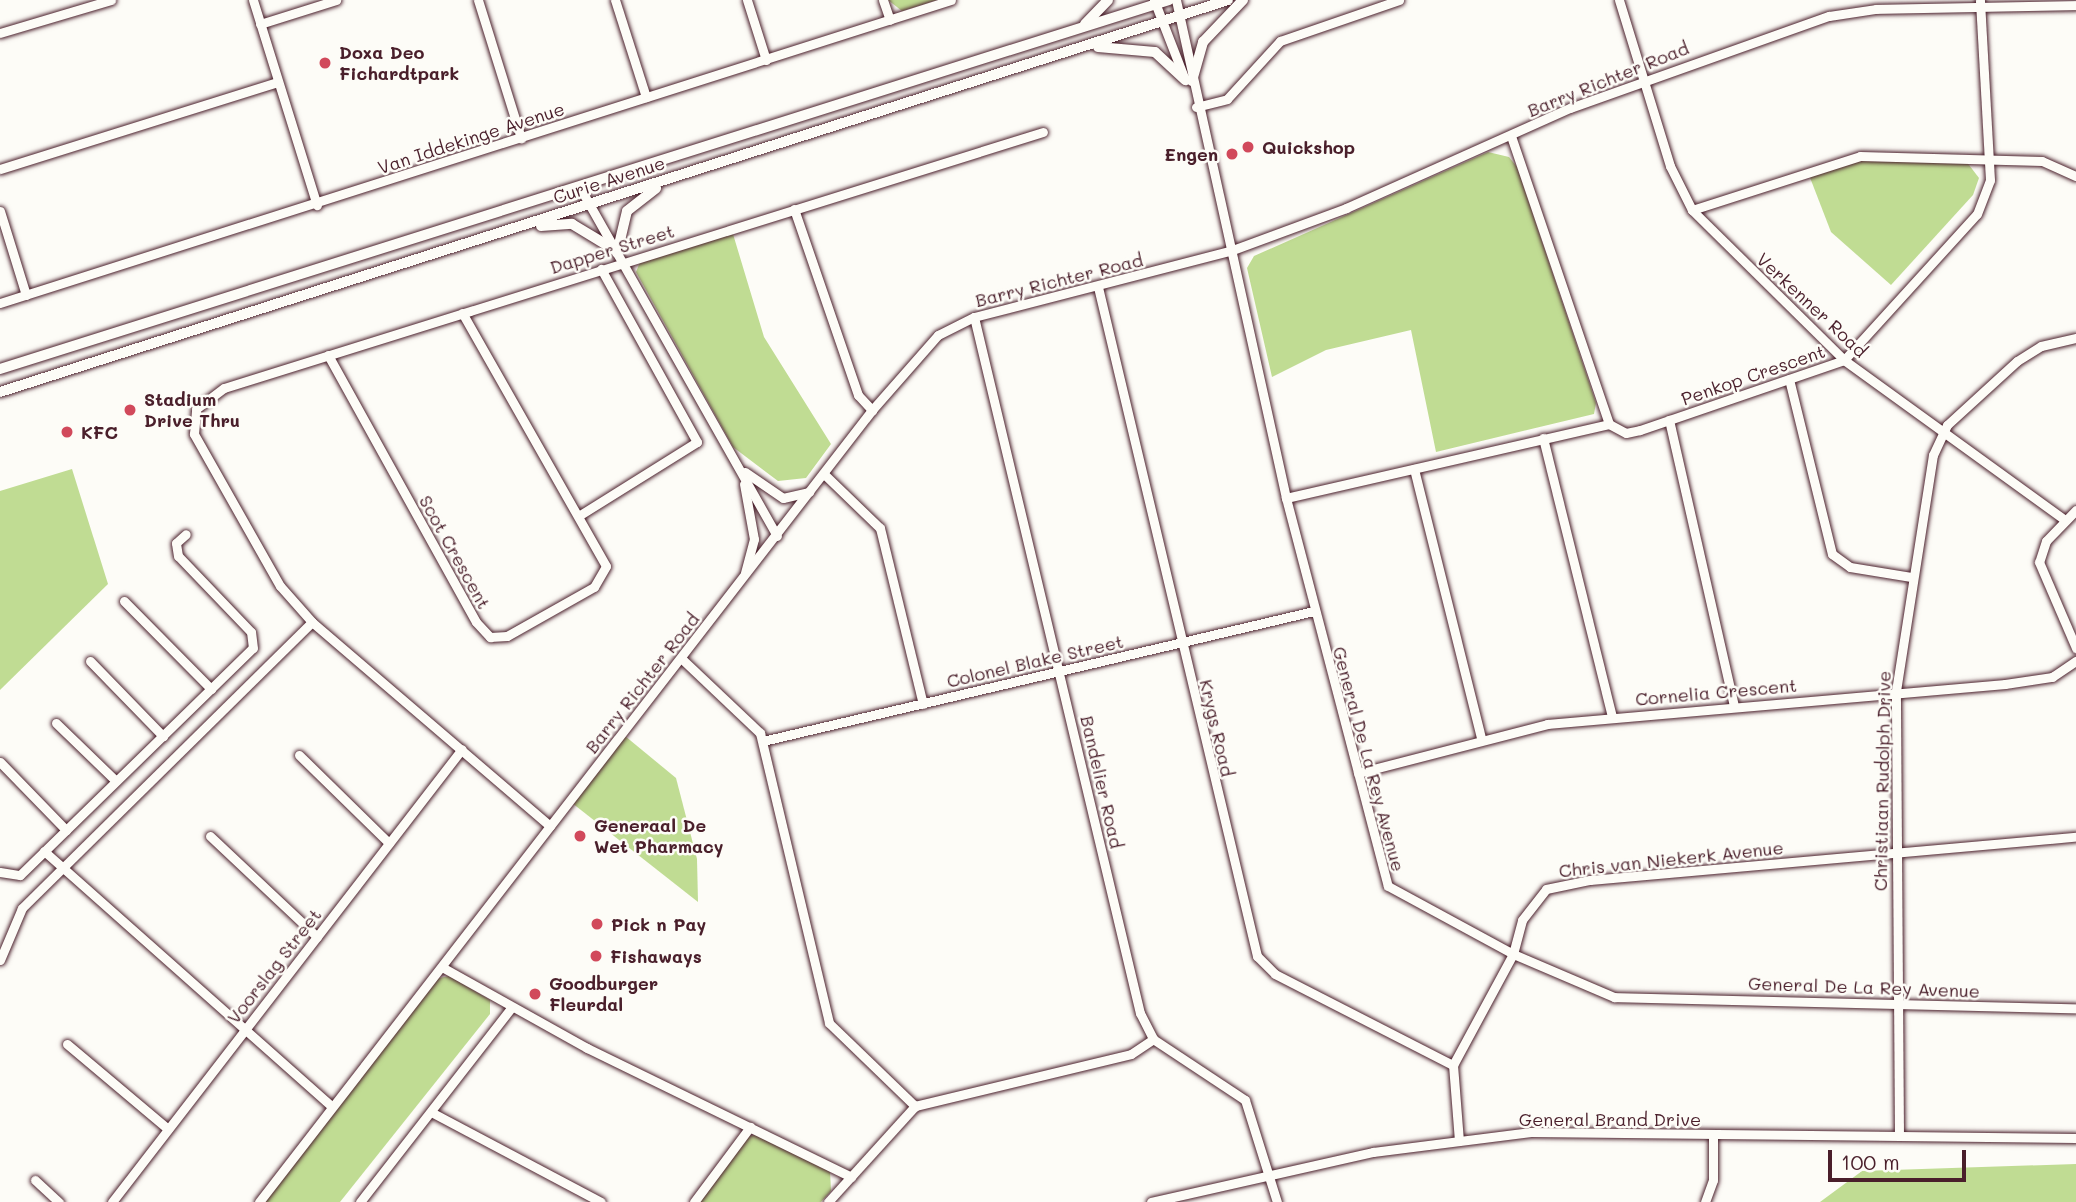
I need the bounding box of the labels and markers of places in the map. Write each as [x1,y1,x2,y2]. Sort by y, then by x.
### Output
place label: Doxa Deo Fichardtpark [339,42,459,84]
marker: Doxa Deo Fichardtpark [317,55,333,71]
place label: Quickshop [1262,136,1355,158]
marker: Quickshop [1240,139,1256,155]
place label: Engen [1164,143,1218,165]
marker: Engen [1224,146,1240,162]
place label: Stadium Drive Thru [144,389,240,432]
marker: Stadium Drive Thru [122,402,138,418]
place label: KFC [81,421,118,443]
marker: KFC [59,424,75,440]
place label: Generaal De Wet Pharmacy [594,815,724,858]
marker: Generaal De Wet Pharmacy [572,828,588,844]
place label: Pick n Pay [611,913,706,935]
marker: Pick n Pay [589,916,605,932]
place label: Fishaways [610,945,702,967]
marker: Fishaways [588,948,604,964]
place label: Goodburger Fleurdal [549,973,658,1016]
marker: Goodburger Fleurdal [527,986,543,1002]

